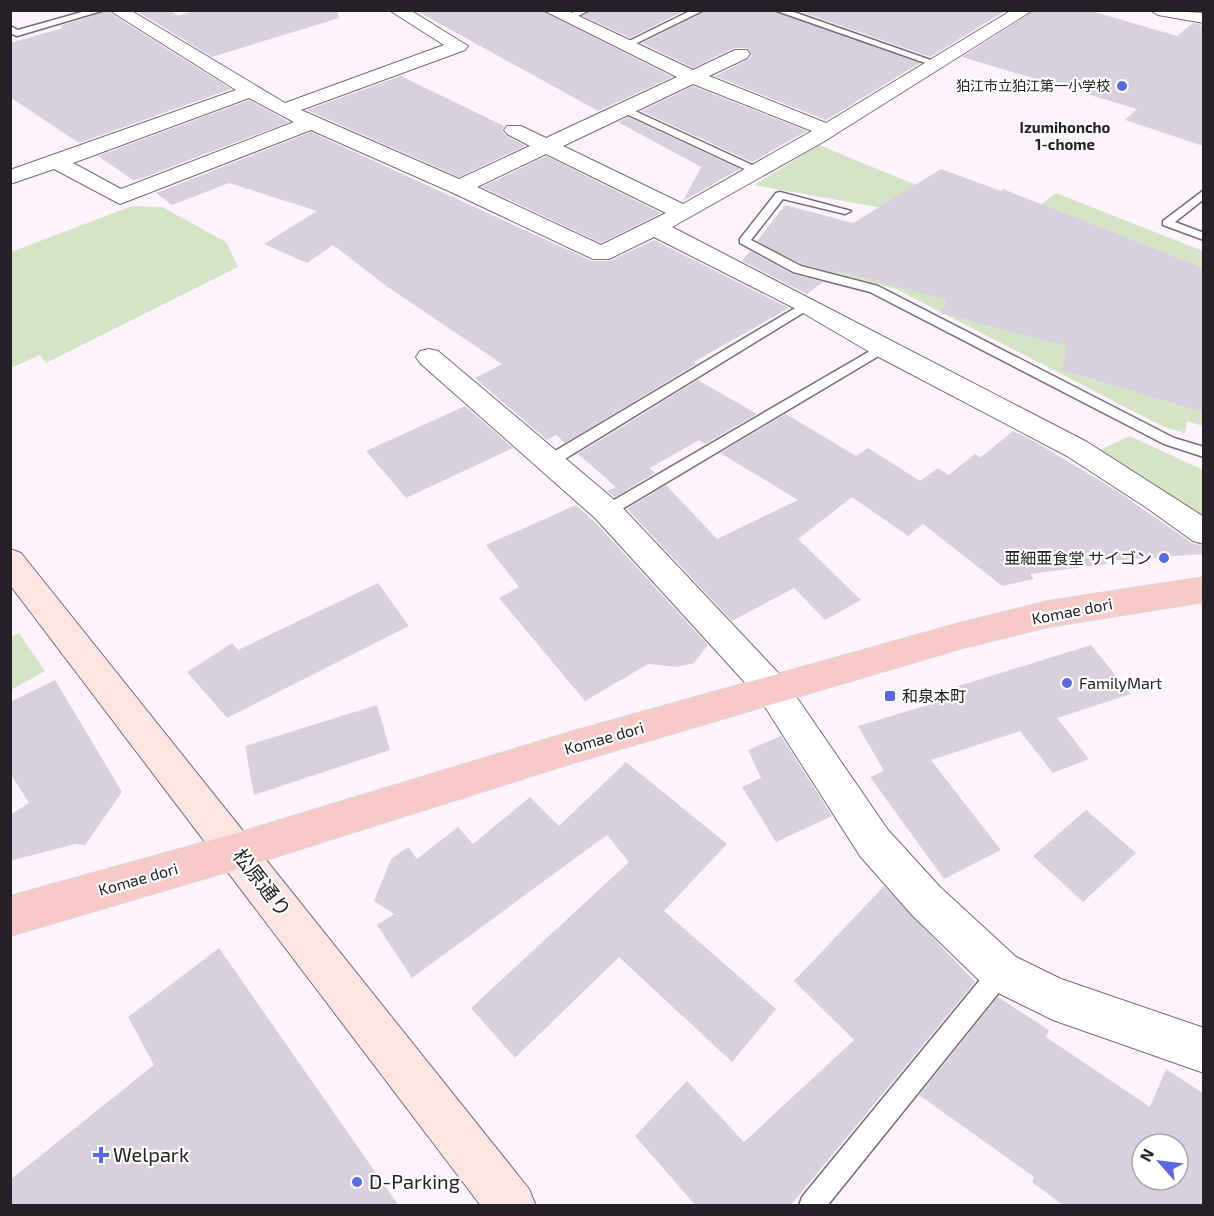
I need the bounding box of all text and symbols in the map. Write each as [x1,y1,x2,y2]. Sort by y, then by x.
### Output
place label: 狛江市立狛江第一小学校 [956,77,1110,94]
marker: 狛江市立狛江第一小学校 [1115,79,1129,93]
district label: Izumihoncho 1-chome [1020,118,1111,153]
place label: 亜細亜食堂 サイゴン [1004,548,1152,567]
marker: 亜細亜食堂 サイゴン [1157,551,1171,565]
street label: Komae dori [1030,593,1114,628]
place label: FamilyMart [1079,673,1162,692]
marker: FamilyMart [1060,676,1074,690]
place label: 和泉本町 [902,686,966,705]
marker: 和泉本町 [883,689,897,703]
street label: Komae dori [562,717,646,758]
street label: 松原通り [229,843,297,921]
street label: Komae dori [96,858,180,899]
north arrow [1130,1132,1190,1192]
place label: Welpark [113,1142,189,1166]
text: N [1135,1145,1157,1164]
marker: Welpark [94,1148,108,1162]
place label: D-Parking [369,1169,460,1193]
marker: D-Parking [350,1175,364,1189]

